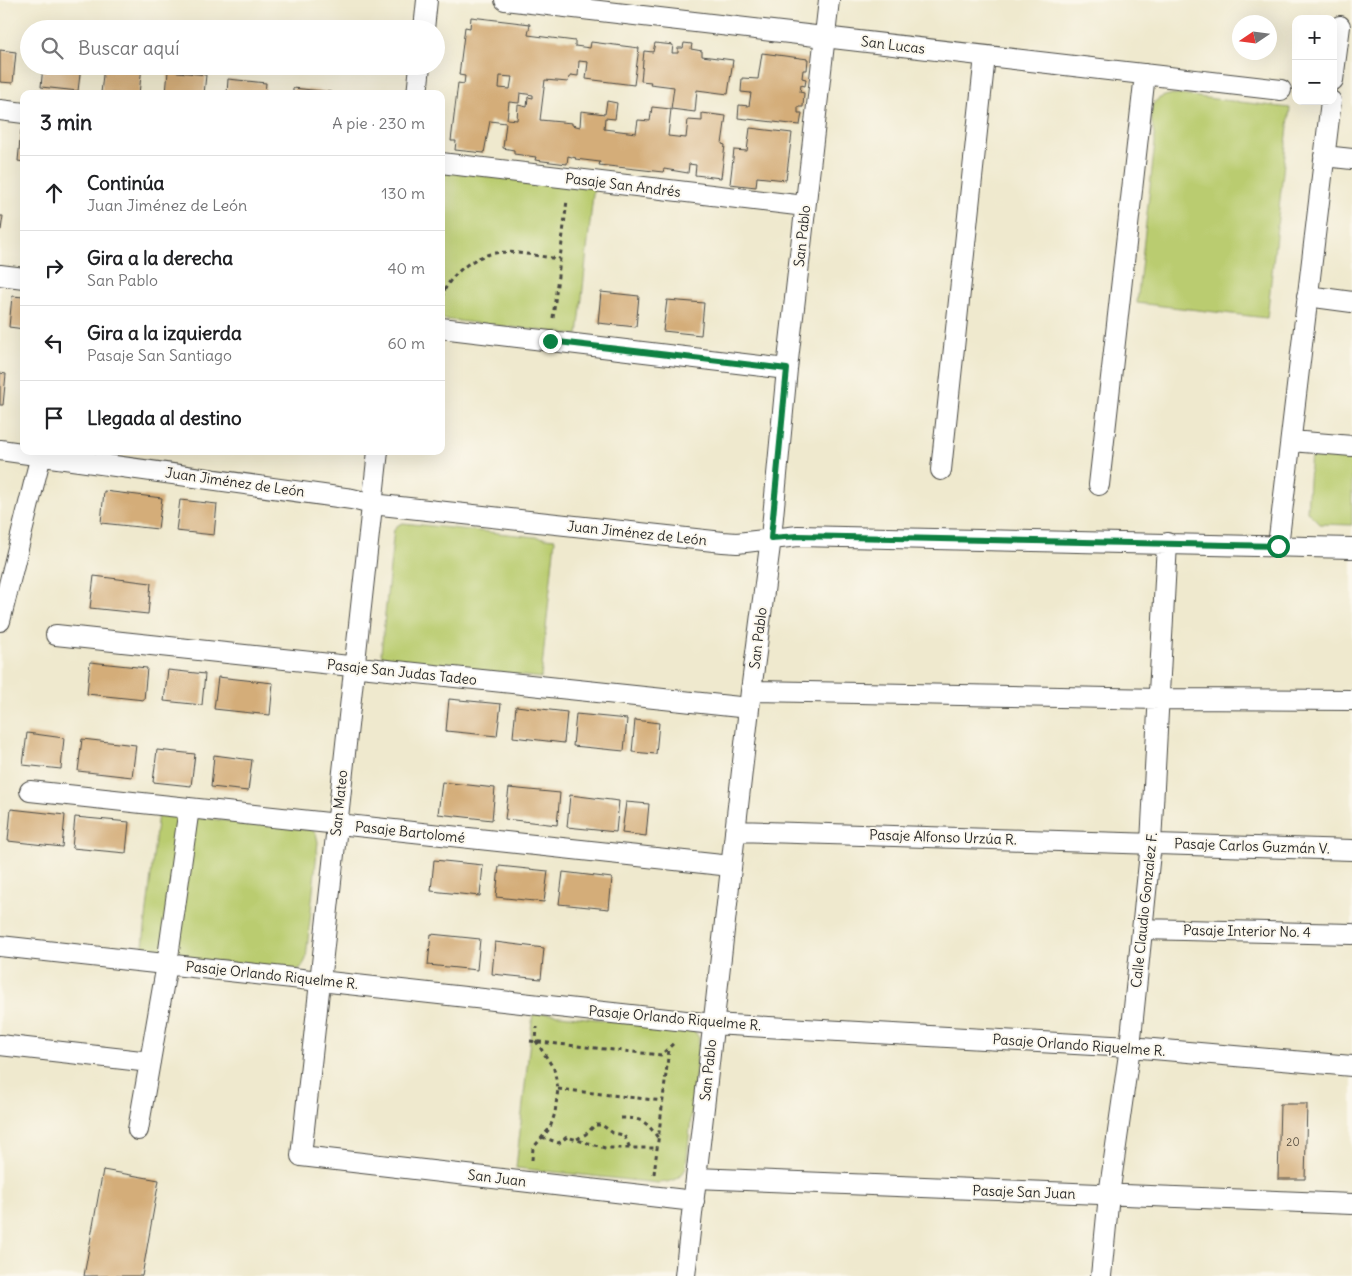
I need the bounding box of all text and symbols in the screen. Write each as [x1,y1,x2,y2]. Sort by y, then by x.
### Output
north arrow [1232,15,1277,60]
map controls [1292,15,1337,105]
button: + [1292,15,1337,60]
search box [20,20,445,75]
street label: San Lucas [860,32,926,58]
icon: search [38,34,66,62]
text: Buscar aquí [78,36,179,60]
button: − [1292,60,1337,105]
text: 3 min [40,109,92,136]
text: A pie · 230 m [332,113,425,133]
street label: Pasaje San Andrés [564,169,682,201]
text: Continúa [87,171,164,195]
icon: ahead [40,179,68,207]
text: 130 m [381,183,425,203]
text: Juan Jiménez de León [87,195,247,215]
street label: San Pablo [790,204,814,268]
text: Gira a la derecha [87,246,233,270]
icon: right [40,254,68,282]
text: 40 m [387,258,425,278]
text: San Pablo [87,270,158,290]
text: Gira a la izquierda [87,321,242,345]
icon: left [40,329,68,357]
route end [539,330,562,353]
text: 60 m [387,333,425,353]
text: Pasaje San Santiago [87,345,232,365]
icon: arrive [40,404,68,432]
text: Llegada al destino [87,406,242,430]
street label: Juan Jiménez de León [164,463,306,501]
street label: Juan Jiménez de León [566,517,708,549]
route start [1267,535,1290,558]
street label: San Pablo [745,606,771,670]
street label: Pasaje San Judas Tadeo [326,655,478,689]
street label: San Mateo [327,769,351,837]
street label: Pasaje Bartolomé [354,817,466,847]
street label: Pasaje Alfonso Urzúa R. [869,825,1017,849]
street label: Calle Claudio Gonzalez F. [1127,831,1161,989]
street label: Pasaje Carlos Guzmán V. [1174,834,1330,858]
street label: Pasaje Interior No. 4 [1183,921,1311,941]
street label: Pasaje Orlando Riquelme R. [185,957,359,993]
street label: Pasaje Orlando Riquelme R. [588,1001,762,1035]
street label: Pasaje Orlando Riquelme R. [992,1030,1166,1060]
street label: San Pablo [696,1038,720,1102]
house number: 20 [1286,1135,1300,1149]
street label: San Juan [467,1165,527,1191]
street label: Pasaje San Juan [972,1181,1076,1203]

